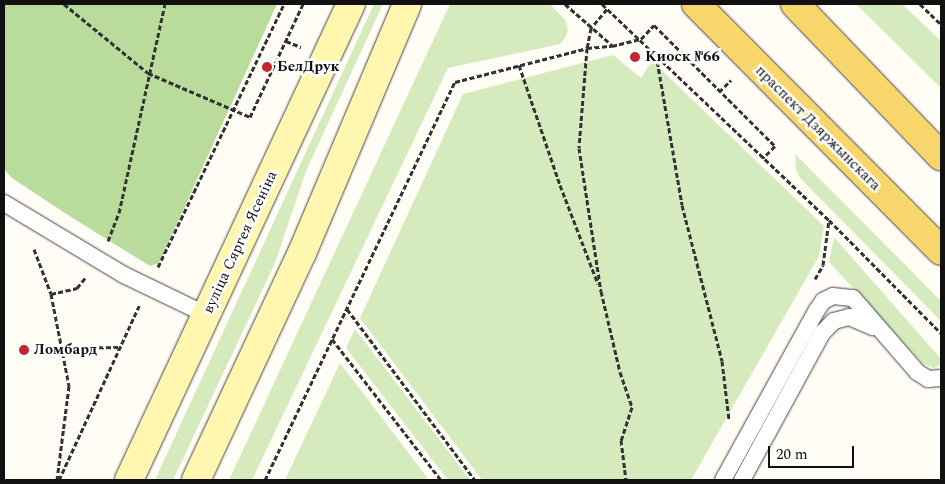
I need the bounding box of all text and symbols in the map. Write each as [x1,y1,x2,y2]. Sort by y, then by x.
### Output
place label: Киоск №66 [645,48,720,66]
marker: Киоск №66 [629,51,641,63]
place label: БелДрук [277,58,339,76]
marker: БелДрук [261,61,273,73]
street label: праспект Дзяржынскага [752,62,884,194]
street label: вуліца Сяргея Ясеніна [199,168,281,316]
place label: Ломбард [34,341,97,359]
marker: Ломбард [18,344,30,356]
scale bar [770,436,856,468]
text: 20 m [776,443,808,466]

